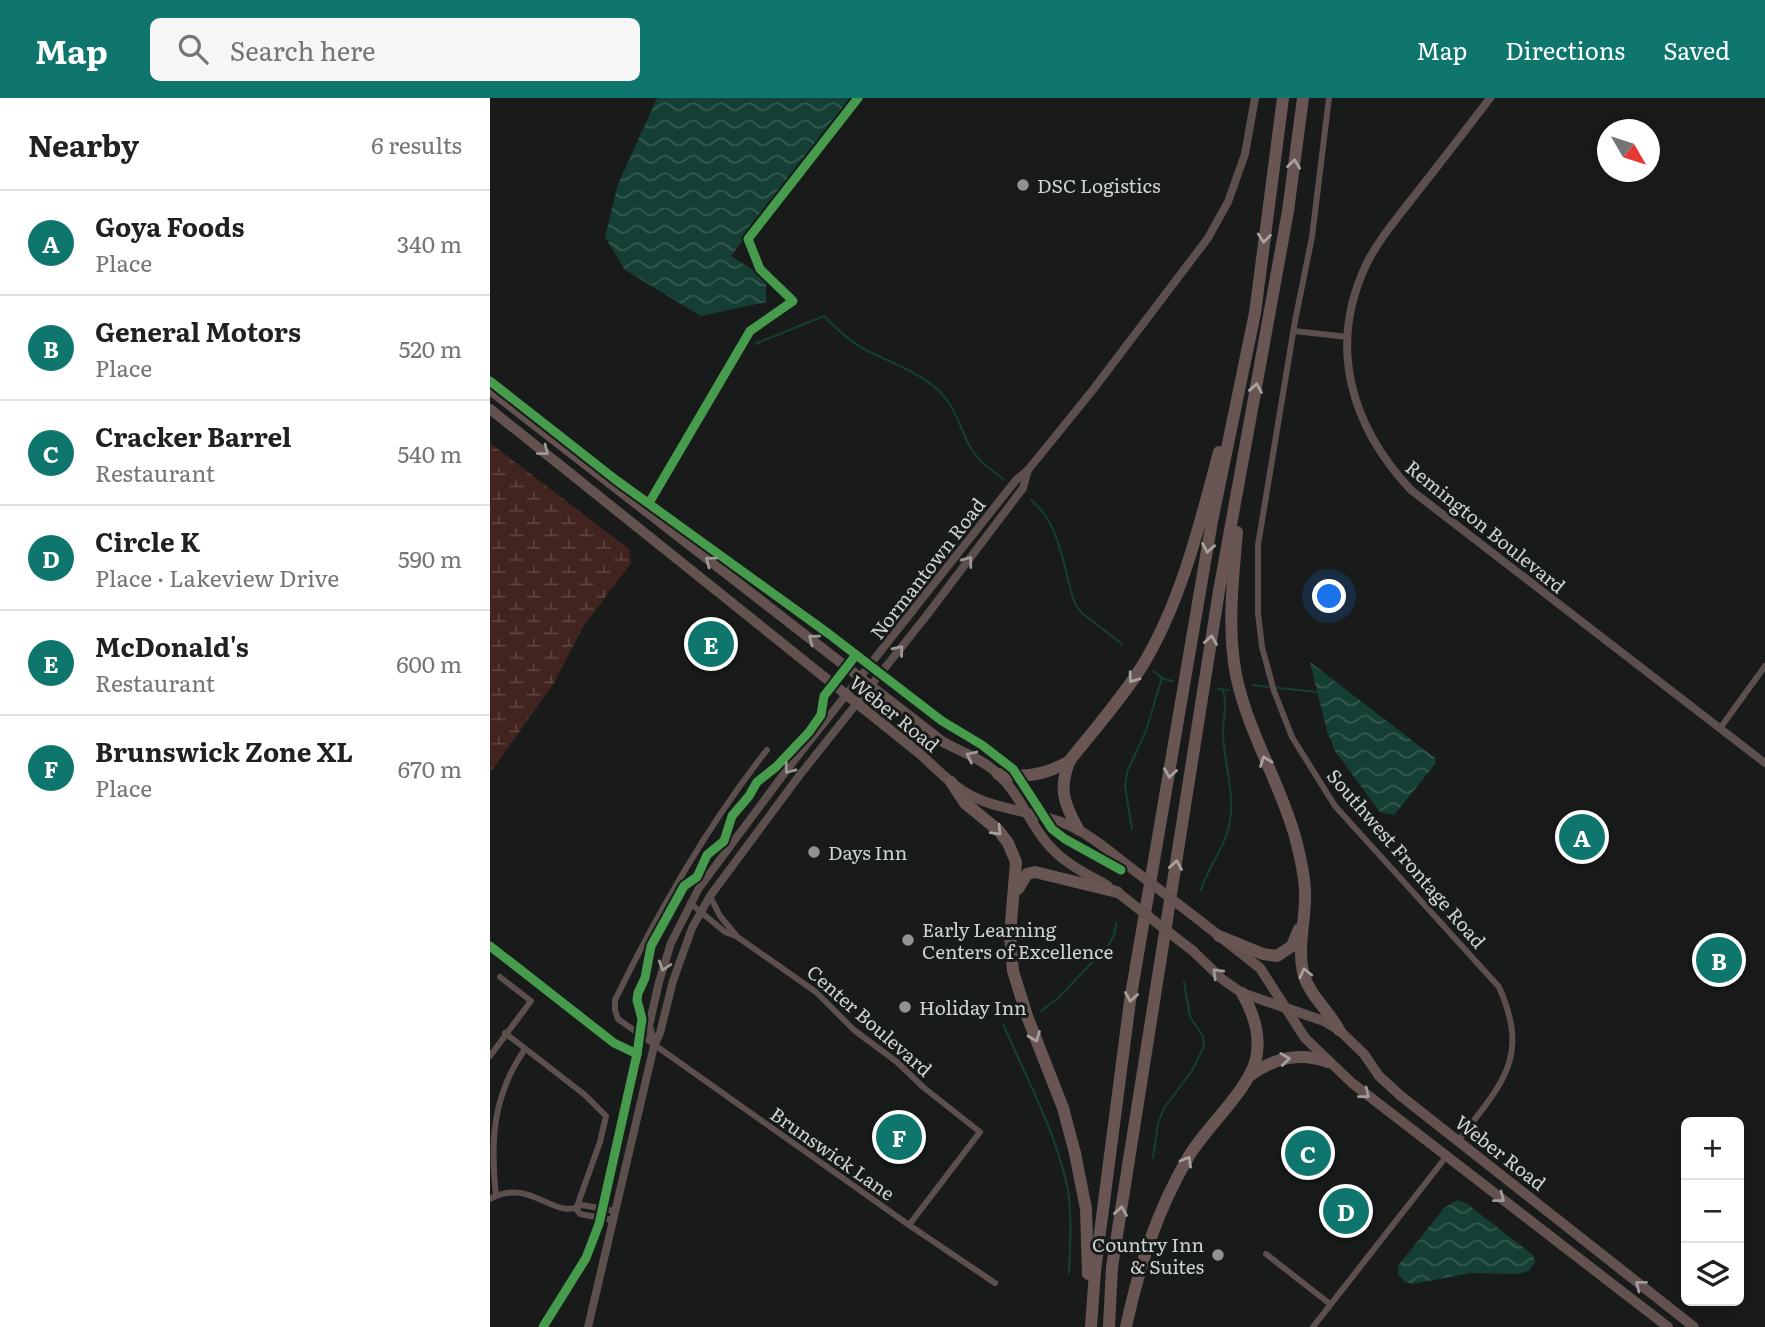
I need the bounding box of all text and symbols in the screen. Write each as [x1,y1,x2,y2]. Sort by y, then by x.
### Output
search box [150,18,640,81]
text: Map [35,25,108,74]
icon: search [174,30,212,68]
text: Search here [230,30,376,69]
text: Map [1416,32,1467,67]
text: Directions [1505,32,1625,67]
text: Saved [1663,32,1730,67]
north arrow [1597,119,1660,182]
text: Nearby [28,122,139,166]
text: 6 results [371,127,462,161]
one-way arrow [1287,158,1302,170]
place label: DSC Logistics [1037,171,1161,199]
marker: DSC Logistics [1015,177,1031,193]
text: Goya Foods [95,206,244,245]
text: A [42,226,60,260]
text: 340 m [397,226,462,260]
one-way arrow [1256,233,1271,244]
text: Place [95,245,152,279]
text: General Motors [95,311,301,350]
text: B [43,331,59,365]
text: 520 m [399,331,462,365]
text: Place [95,350,152,384]
one-way arrow [1248,382,1263,394]
text: Cracker Barrel [95,416,292,455]
text: C [43,436,59,470]
text: 540 m [397,436,462,470]
one-way arrow [536,443,548,456]
street label: Remington Boulevard [1400,453,1572,600]
text: Restaurant [95,455,215,489]
street label: Normantown Road [863,491,991,645]
text: Circle K [95,521,200,560]
text: D [42,541,60,575]
text: 590 m [398,541,462,575]
one-way arrow [1201,542,1216,554]
one-way arrow [960,556,973,568]
one-way arrow [705,557,718,570]
text: Place · Lakeview Drive [95,560,339,594]
your location [1312,579,1346,613]
pin: E [688,618,734,670]
text: McDonald's [95,626,249,665]
one-way arrow [1203,634,1218,646]
one-way arrow [808,635,820,648]
text: E [43,646,59,680]
text: 600 m [396,646,462,680]
one-way arrow [891,646,904,658]
text: Restaurant [95,665,215,699]
street label: Weber Road [844,668,946,758]
one-way arrow [1129,670,1141,683]
text: Brunswick Zone XL [95,731,353,770]
text: F [44,751,58,785]
text: 670 m [398,751,462,785]
one-way arrow [966,751,978,765]
one-way arrow [1260,755,1274,767]
one-way arrow [784,761,797,773]
street label: Southwest Frontage Road [1321,762,1493,954]
one-way arrow [1163,767,1178,778]
text: Place [95,770,152,804]
pin: A [1559,811,1605,863]
one-way arrow [989,823,1002,836]
place label: Days Inn [828,838,907,866]
marker: Days Inn [806,844,822,860]
one-way arrow [1168,859,1183,871]
place label: Early Learning Centers of Excellence [922,915,1113,965]
marker: Early Learning Centers of Excellence [900,932,916,948]
pin: B [1696,934,1742,986]
street label: Center Boulevard [801,958,939,1083]
one-way arrow [657,960,672,972]
one-way arrow [1298,967,1313,979]
one-way arrow [1212,968,1225,981]
one-way arrow [1124,991,1139,1003]
place label: Holiday Inn [919,993,1027,1021]
marker: Holiday Inn [897,999,913,1015]
one-way arrow [1027,1030,1041,1042]
one-way arrow [1279,1052,1291,1067]
one-way arrow [1357,1086,1370,1098]
street label: Brunswick Lane [765,1100,901,1207]
street label: Weber Road [1450,1108,1553,1197]
pin: F [876,1111,922,1163]
map controls [1681,1117,1744,1306]
button: + [1681,1117,1744,1180]
pin: C [1285,1127,1331,1179]
one-way arrow [1179,1155,1192,1168]
button: − [1681,1180,1744,1243]
pin: D [1323,1185,1369,1237]
one-way arrow [1493,1190,1505,1203]
one-way arrow [1113,1205,1128,1216]
place label: Country Inn & Suites [1092,1230,1204,1280]
button: layers [1681,1243,1744,1306]
marker: Country Inn & Suites [1210,1247,1226,1263]
one-way arrow [1635,1281,1648,1294]

